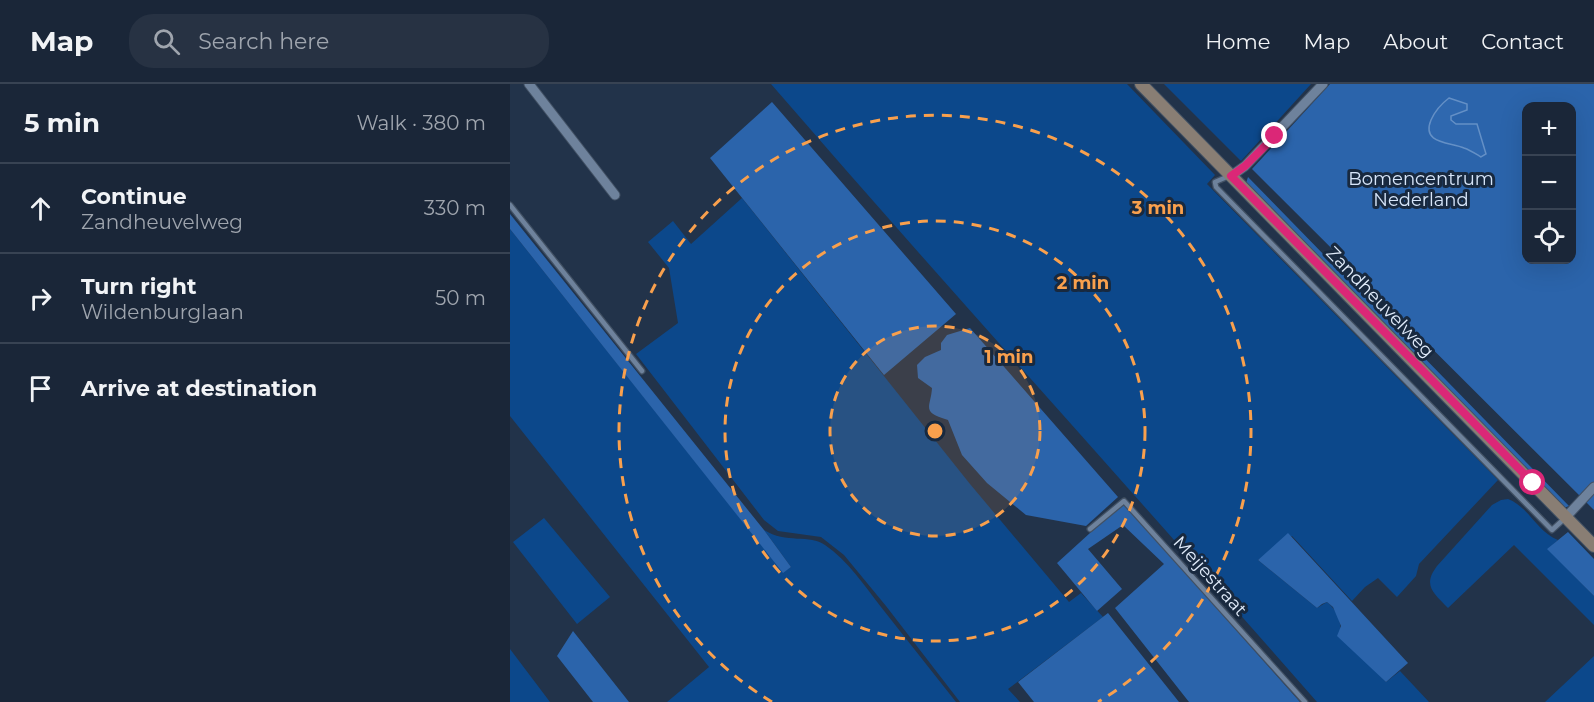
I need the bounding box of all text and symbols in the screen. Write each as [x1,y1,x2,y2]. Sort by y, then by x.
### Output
search box [129,14,549,68]
text: Map [30,24,93,58]
icon: search [150,25,183,58]
text: Search here [198,28,329,55]
text: Home [1205,29,1270,54]
text: Map [1303,29,1350,54]
text: About [1383,29,1448,54]
text: Contact [1481,29,1564,54]
map controls [1522,102,1576,264]
button: + [1522,102,1576,156]
text: 5 min [24,107,100,139]
text: Walk · 380 m [356,111,486,135]
route end [1261,122,1287,148]
button: − [1522,156,1576,210]
park label: Bomencentrum Nederland [1348,168,1494,211]
text: Continue [81,183,187,210]
icon: ahead [24,192,57,225]
text: 330 m [424,196,486,220]
text: 3 min [1131,197,1184,219]
text: Zandheuvelweg [81,210,243,234]
button: locate [1522,210,1576,264]
street label: Zandheuvelweg [1321,242,1439,362]
text: 2 min [1057,272,1109,294]
text: Turn right [81,273,196,300]
icon: right [24,282,57,315]
text: 50 m [435,286,486,310]
text: Wildenburglaan [81,300,244,324]
text: 1 min [985,346,1033,368]
icon: arrive [24,372,57,405]
text: Arrive at destination [81,375,317,402]
centre of rings [925,421,945,441]
route start [1519,469,1545,495]
street label: Meijestraat [1168,532,1252,620]

